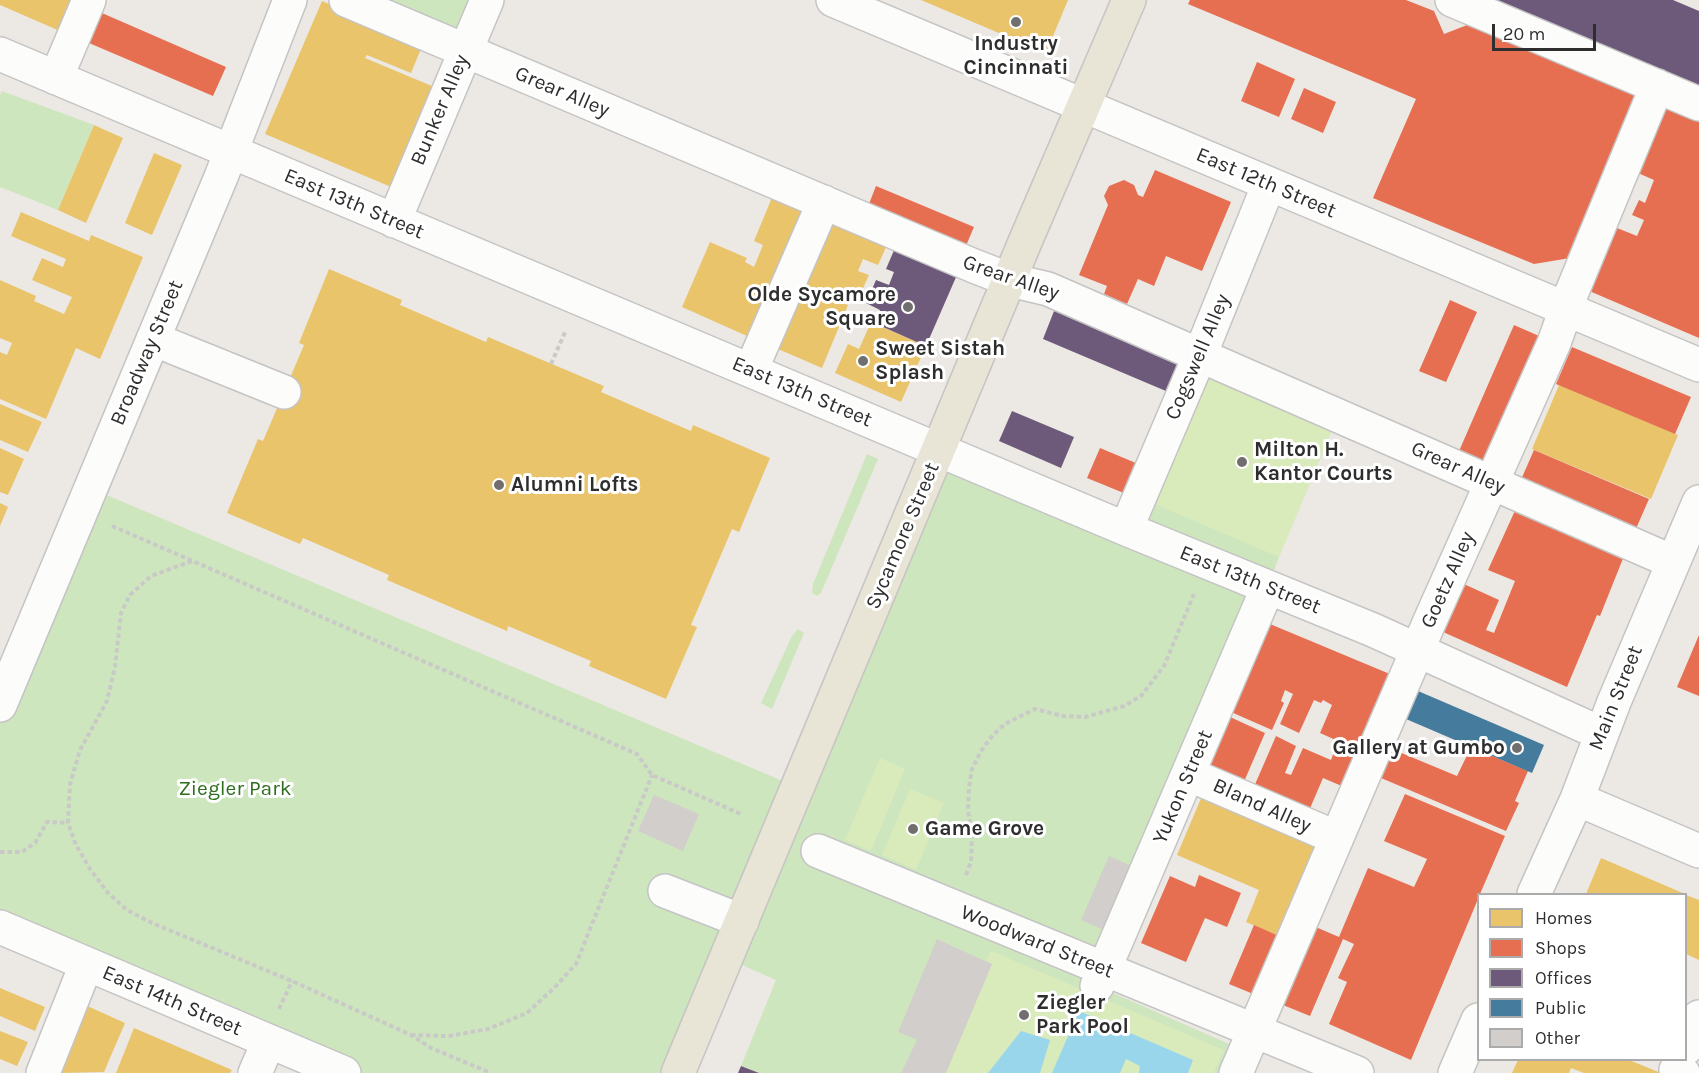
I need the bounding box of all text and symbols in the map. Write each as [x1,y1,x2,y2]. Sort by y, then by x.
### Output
scale bar [1495,12,1598,50]
marker: Industry Cincinnati [1009,15,1023,29]
text: 20 m [1503,23,1545,45]
place label: Industry Cincinnati [964,31,1068,81]
street label: Bunker Alley [405,51,475,169]
street label: Grear Alley [511,61,613,123]
street label: East 12th Street [1192,142,1340,224]
street label: East 13th Street [280,163,428,245]
street label: Grear Alley [959,250,1063,306]
street label: Broadway Street [105,277,189,429]
place label: Olde Sycamore Square [747,282,896,332]
street label: Cogswell Alley [1160,290,1236,424]
marker: Olde Sycamore Square [901,300,915,314]
place label: Sweet Sistah Splash [875,336,1005,386]
street label: East 13th Street [728,351,876,433]
marker: Sweet Sistah Splash [856,354,870,368]
street label: Grear Alley [1407,436,1509,500]
place label: Milton H. Kantor Courts [1254,437,1393,487]
marker: Milton H. Kantor Courts [1235,455,1249,469]
street label: Sycamore Street [861,459,945,613]
place label: Alumni Lofts [511,472,638,498]
marker: Alumni Lofts [492,478,506,492]
street label: Goetz Alley [1416,528,1480,632]
street label: East 13th Street [1176,540,1324,620]
street label: Main Street [1584,642,1648,754]
street label: Yukon Street [1148,726,1218,848]
place label: Gallery at Gumbo [1332,735,1505,761]
marker: Gallery at Gumbo [1510,741,1524,755]
street label: Bland Alley [1209,773,1315,839]
park label: Ziegler Park [178,776,292,802]
place label: Game Grove [925,816,1044,842]
marker: Game Grove [906,822,920,836]
legend [1477,893,1687,1061]
street label: Woodward Street [957,900,1117,984]
text: Homes [1535,907,1592,929]
text: Shops [1535,937,1587,959]
street label: East 14th Street [98,960,246,1042]
text: Offices [1535,967,1592,989]
place label: Ziegler Park Pool [1036,990,1129,1040]
text: Public [1535,997,1586,1019]
marker: Ziegler Park Pool [1017,1008,1031,1022]
text: Other [1535,1027,1580,1049]

